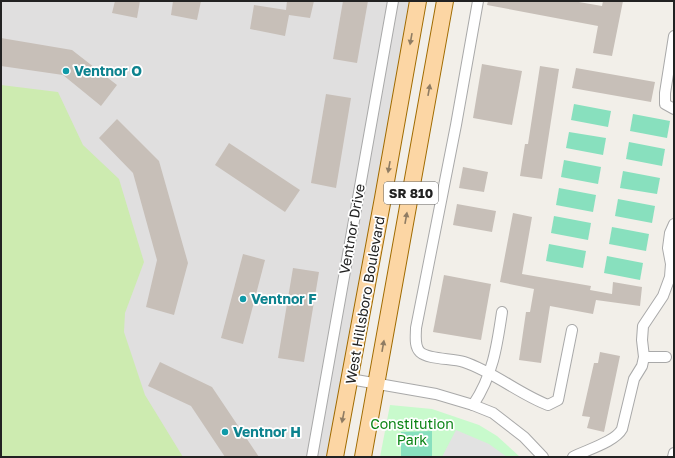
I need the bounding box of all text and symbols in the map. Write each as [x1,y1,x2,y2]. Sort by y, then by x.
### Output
one-way arrow [408,33,414,46]
place label: Ventnor O [74,62,142,79]
marker: Ventnor O [61,66,71,76]
one-way arrow [426,84,432,96]
one-way arrow [385,161,391,174]
street label: Ventnor Drive [335,182,368,275]
road number: SR 810 [384,182,438,204]
one-way arrow [403,212,409,224]
street label: West Hillsboro Boulevard [341,215,388,385]
place label: Ventnor F [251,290,317,307]
marker: Ventnor F [238,294,248,304]
one-way arrow [380,340,386,352]
one-way arrow [340,411,346,423]
park label: Constitution Park [370,415,454,448]
place label: Ventnor H [233,423,301,440]
marker: Ventnor H [220,427,230,437]

